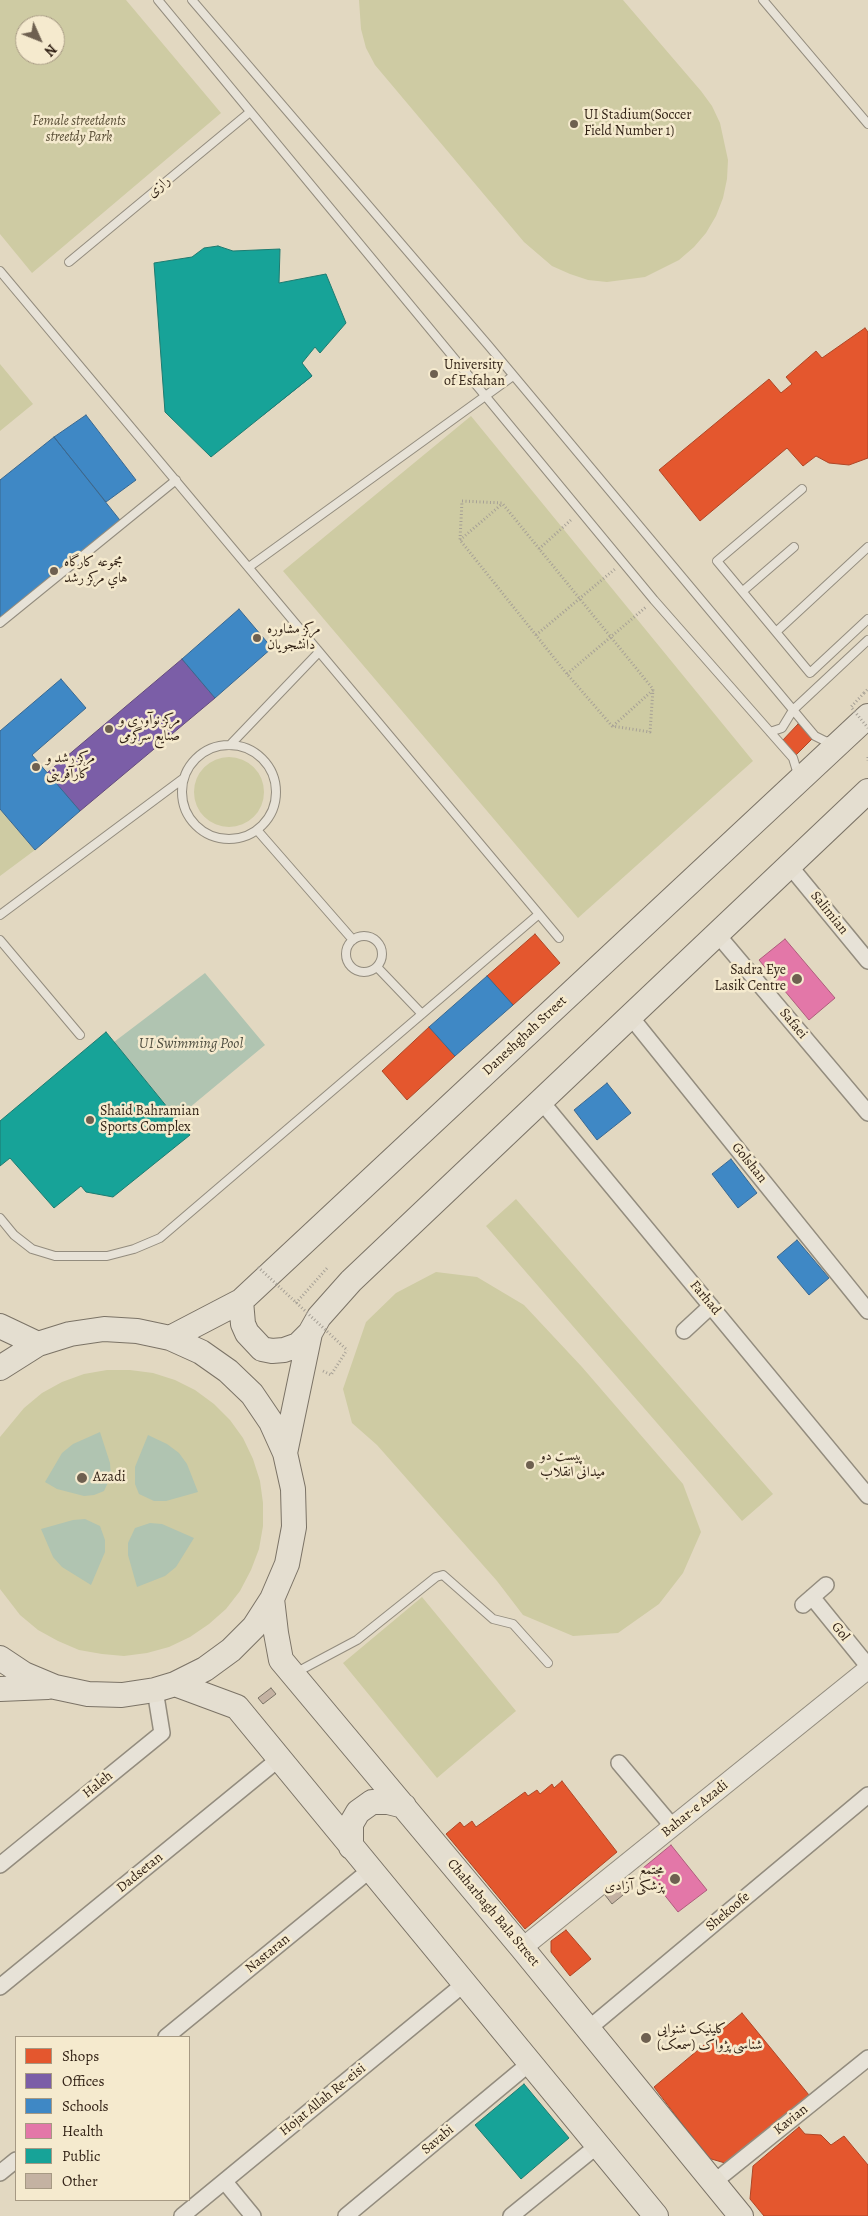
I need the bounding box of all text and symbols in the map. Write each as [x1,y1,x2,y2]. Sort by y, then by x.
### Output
north arrow [15,15,65,65]
text: N [40,40,61,60]
place label: UI Stadium(Soccer Field Number 1) [584,108,692,140]
park label: Female streetdents streetdy Park [32,114,126,146]
marker: UI Stadium(Soccer Field Number 1) [568,118,580,130]
street label: رازی [144,173,174,201]
place label: University of Esfahan [444,358,505,391]
marker: University of Esfahan [428,368,440,380]
place label: مجموعه کارگاه هاي مرکز رشد [64,555,128,588]
marker: مجموعه کارگاه هاي مرکز رشد [48,565,60,577]
place label: مرکز مشاوره دانشجویان [267,622,321,654]
marker: مرکز مشاوره دانشجویان [251,632,263,644]
place label: مرکز نوآوری و صنایع سرگرمی [119,713,180,746]
marker: مرکز نوآوری و صنایع سرگرمی [103,723,115,735]
place label: مرکز رشد و کارآفرینی [46,751,95,784]
marker: مرکز رشد و کارآفرینی [30,761,42,773]
street label: Salimian [806,888,852,938]
place label: Sadra Eye Lasik Centre [715,963,786,996]
marker: Sadra Eye Lasik Centre [790,972,804,986]
street label: Daneshghah Street [479,993,571,1079]
street label: Safaei [775,1005,811,1043]
water label: UI Swimming Pool [139,1035,243,1053]
place label: Shaid Bahramian Sports Complex [100,1104,199,1136]
marker: Shaid Bahramian Sports Complex [84,1114,96,1126]
street label: Golshan [728,1140,770,1186]
street label: Farhad [686,1277,724,1319]
place label: پیست دو میدانی انقلاب [540,1449,605,1481]
marker: پیست دو میدانی انقلاب [524,1459,536,1471]
place label: Azadi [93,1470,126,1486]
marker: Azadi [75,1471,89,1485]
street label: Gol [827,1619,853,1645]
street label: Haleh [80,1768,116,1802]
street label: Bahar-e Azadi [658,1777,732,1841]
street label: Dadsetan [113,1849,167,1897]
street label: Chaharbagh Bala Street [443,1856,543,1970]
place label: مجتمع پزشکی آزادی [605,1863,664,1895]
marker: مجتمع پزشکی آزادی [668,1872,682,1886]
street label: Shekoofe [703,1889,753,1935]
street label: Nastaran [242,1931,294,1977]
place label: کلینیک شنوایی شناسی پژواک (سمعک) [657,2022,763,2054]
marker: کلینیک شنوایی شناسی پژواک (سمعک) [639,2031,653,2045]
legend [15,2036,190,2201]
text: Shops [62,2046,99,2066]
street label: Hojat Allah Re-eisi [277,2060,369,2140]
text: Offices [62,2071,105,2091]
text: Schools [62,2096,109,2116]
street label: Kavian [770,2101,812,2139]
text: Health [62,2121,103,2141]
street label: Savabi [418,2122,458,2158]
text: Public [62,2146,100,2166]
text: Other [62,2171,98,2191]

